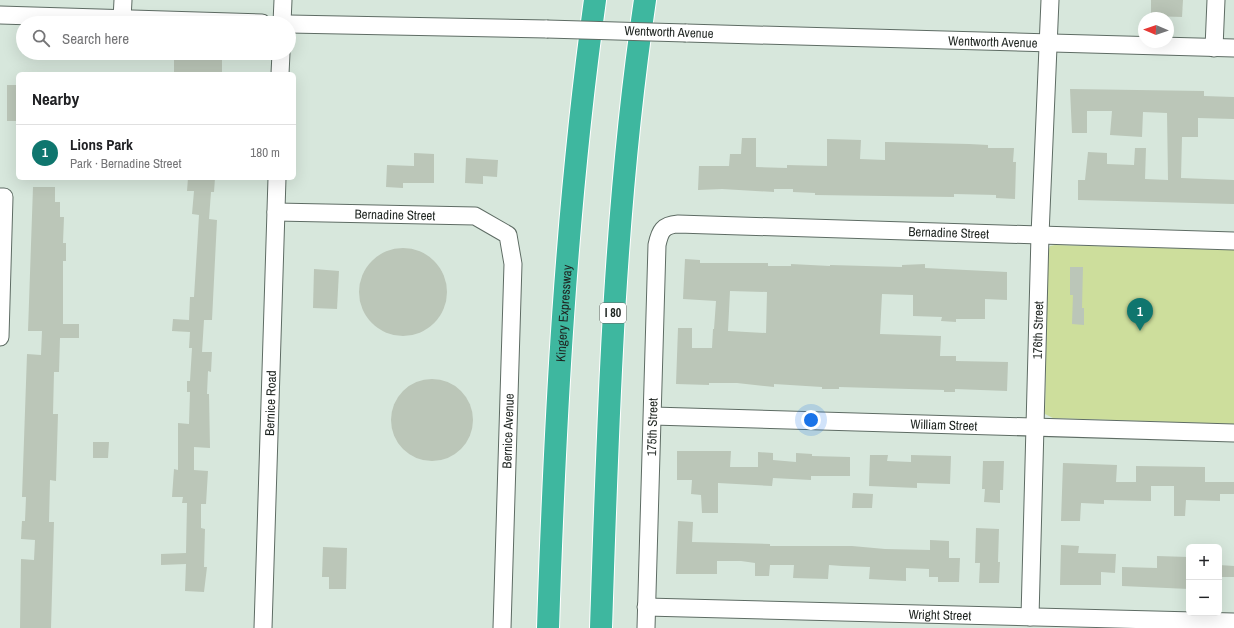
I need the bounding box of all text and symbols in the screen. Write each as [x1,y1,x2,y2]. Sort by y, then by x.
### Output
north arrow [1138,12,1174,48]
search box [16,16,296,60]
street label: Wentworth Avenue [624,22,714,42]
icon: search [30,27,52,49]
text: Search here [62,28,129,49]
street label: Wentworth Avenue [948,32,1038,51]
text: Nearby [32,87,79,110]
text: Lions Park [70,134,133,155]
text: 1 [42,144,48,161]
text: 180 m [250,144,280,161]
text: Park · Bernadine Street [70,155,181,172]
street label: Bernadine Street [354,205,436,224]
street label: Bernadine Street [908,223,989,242]
street label: Kingery Expressway [552,264,575,362]
pin: 1 [1127,298,1153,331]
street label: 176th Street [1028,301,1047,359]
road number: I 80 [600,303,626,323]
street label: Bernice Road [260,370,280,436]
street label: Bernice Avenue [498,393,518,469]
street label: 175th Street [642,398,661,456]
your location [801,410,821,430]
street label: William Street [910,415,978,434]
map controls [1186,544,1222,616]
button: + [1186,544,1222,580]
button: − [1186,580,1222,616]
street label: Wright Street [908,605,972,624]

